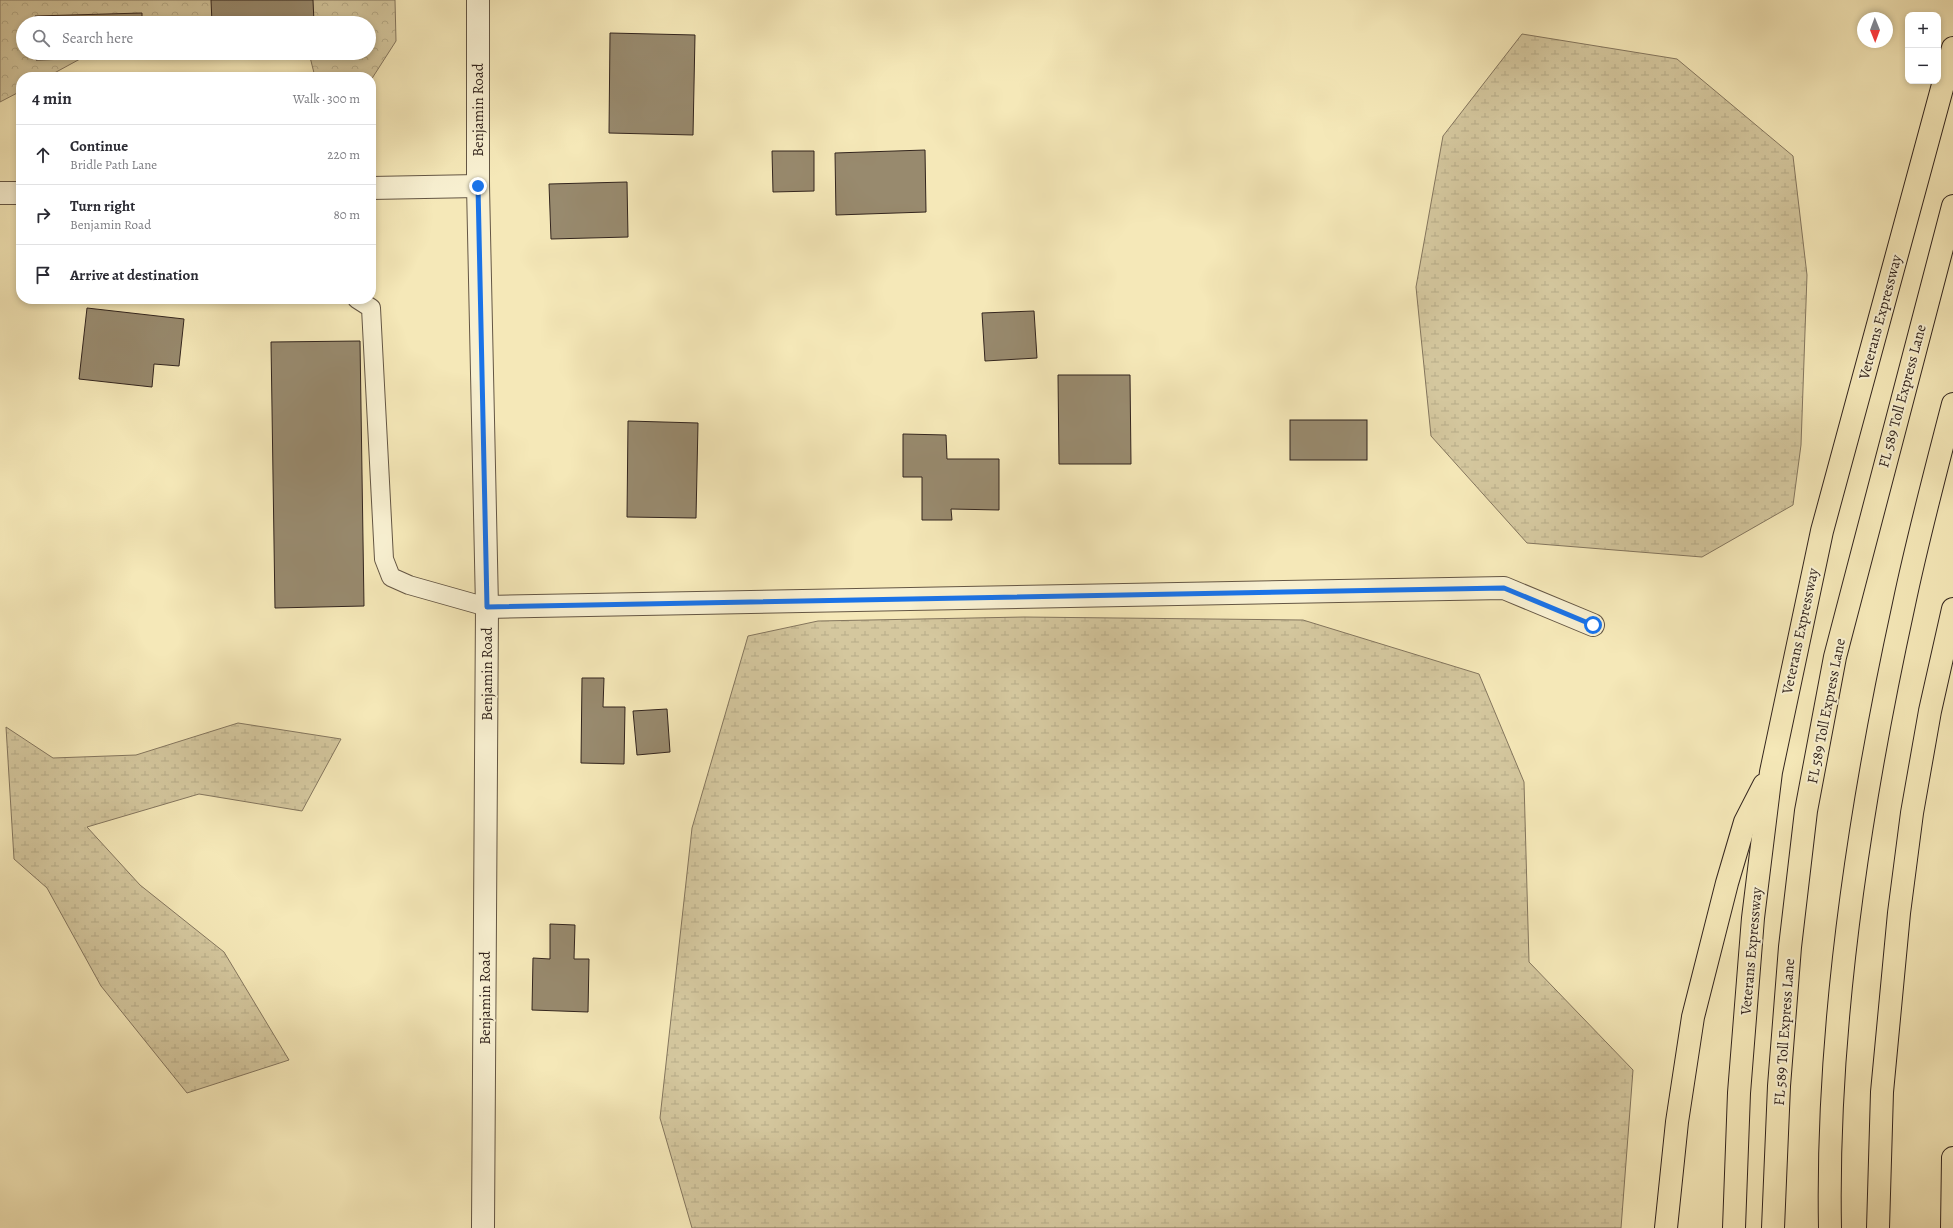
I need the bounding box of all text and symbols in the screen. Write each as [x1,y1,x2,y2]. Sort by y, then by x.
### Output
north arrow [1857,12,1893,48]
map controls [1905,12,1941,84]
button: + [1905,12,1941,48]
search box [16,16,376,60]
icon: search [30,27,52,49]
text: Search here [62,28,133,48]
button: − [1905,48,1941,84]
street label: Benjamin Road [468,62,488,157]
text: 4 min [32,87,72,110]
text: Walk · 300 m [293,90,360,107]
text: Continue [70,136,128,156]
icon: ahead [32,144,54,166]
text: 220 m [327,146,360,163]
text: Bridle Path Lane [70,156,157,173]
route end [469,177,487,195]
text: Turn right [70,196,135,216]
icon: right [32,204,54,226]
text: 80 m [333,206,360,223]
text: Benjamin Road [70,216,151,233]
street label: Veterans Expressway [1853,252,1906,382]
icon: arrive [32,264,54,286]
text: Arrive at destination [70,265,199,285]
street label: FL 589 Toll Express Lane [1873,322,1931,470]
street label: Veterans Expressway [1777,566,1823,697]
route start [1584,616,1602,634]
street label: Benjamin Road [477,626,497,721]
street label: FL 589 Toll Express Lane [1802,636,1850,785]
street label: Veterans Expressway [1735,886,1767,1017]
street label: Benjamin Road [475,950,495,1045]
street label: FL 589 Toll Express Lane [1769,957,1799,1106]

